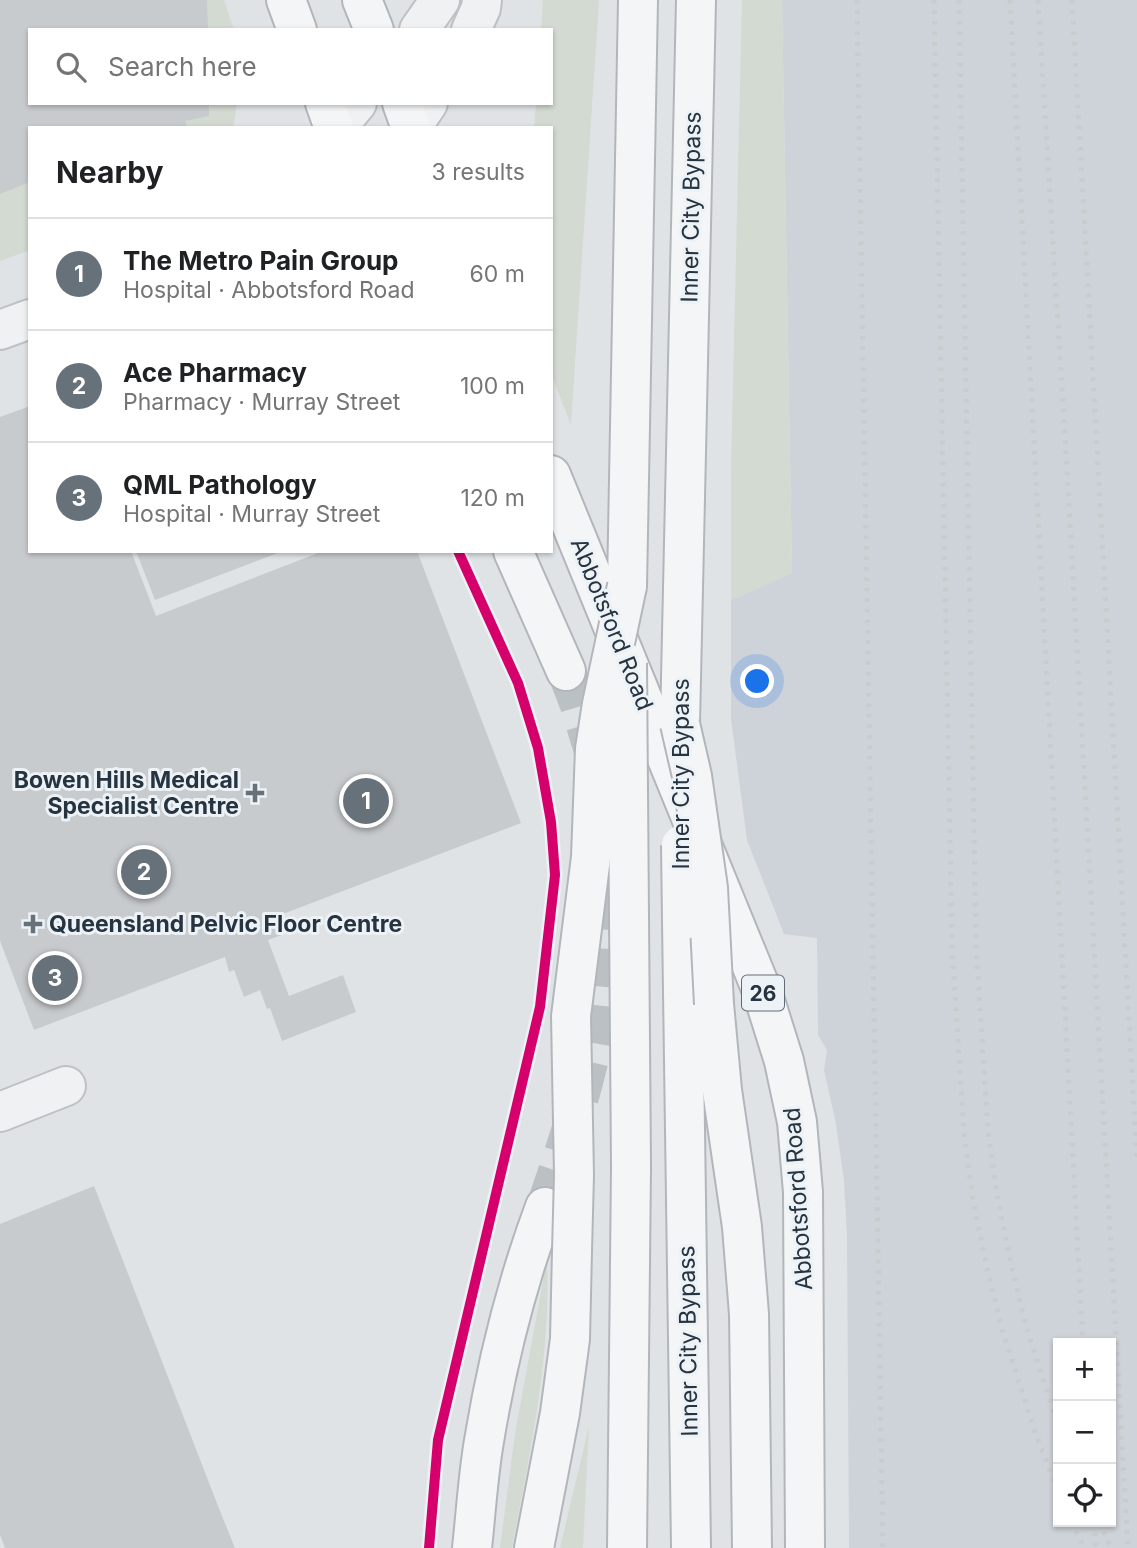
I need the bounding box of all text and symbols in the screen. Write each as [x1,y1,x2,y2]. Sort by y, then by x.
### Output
search box [28,28,553,105]
icon: search [52,48,90,86]
text: Search here [108,51,257,82]
street label: Inner City Bypass [675,111,707,303]
text: Nearby [56,154,164,190]
text: 3 results [432,158,525,186]
text: The Metro Pain Group [123,245,398,276]
text: 1 [74,260,84,288]
text: 60 m [470,260,525,288]
text: Hospital · Abbotsford Road [123,276,415,304]
text: Ace Pharmacy [123,357,307,388]
text: 2 [72,372,86,400]
text: 100 m [460,372,525,400]
text: Pharmacy · Murray Street [123,388,400,416]
text: QML Pathology [123,469,317,500]
text: 3 [72,484,86,512]
text: 120 m [460,484,525,512]
text: Hospital · Murray Street [123,500,380,528]
street label: Abbotsford Road [565,534,659,714]
your location [740,664,774,698]
street label: Inner City Bypass [667,678,695,870]
place label: Bowen Hills Medical Specialist Centre [14,766,239,820]
pin: 1 [343,775,389,827]
marker: Bowen Hills Medical Specialist Centre [245,783,265,803]
pin: 2 [121,846,167,898]
place label: Queensland Pelvic Floor Centre [49,910,402,938]
marker: Queensland Pelvic Floor Centre [23,914,43,934]
pin: 3 [32,952,78,1004]
road number: 26 [742,976,784,1010]
street label: Abbotsford Road [778,1107,818,1291]
street label: Inner City Bypass [672,1245,704,1437]
map controls [1053,1338,1116,1527]
button: + [1053,1338,1116,1401]
button: − [1053,1401,1116,1464]
button: locate [1053,1464,1116,1527]

